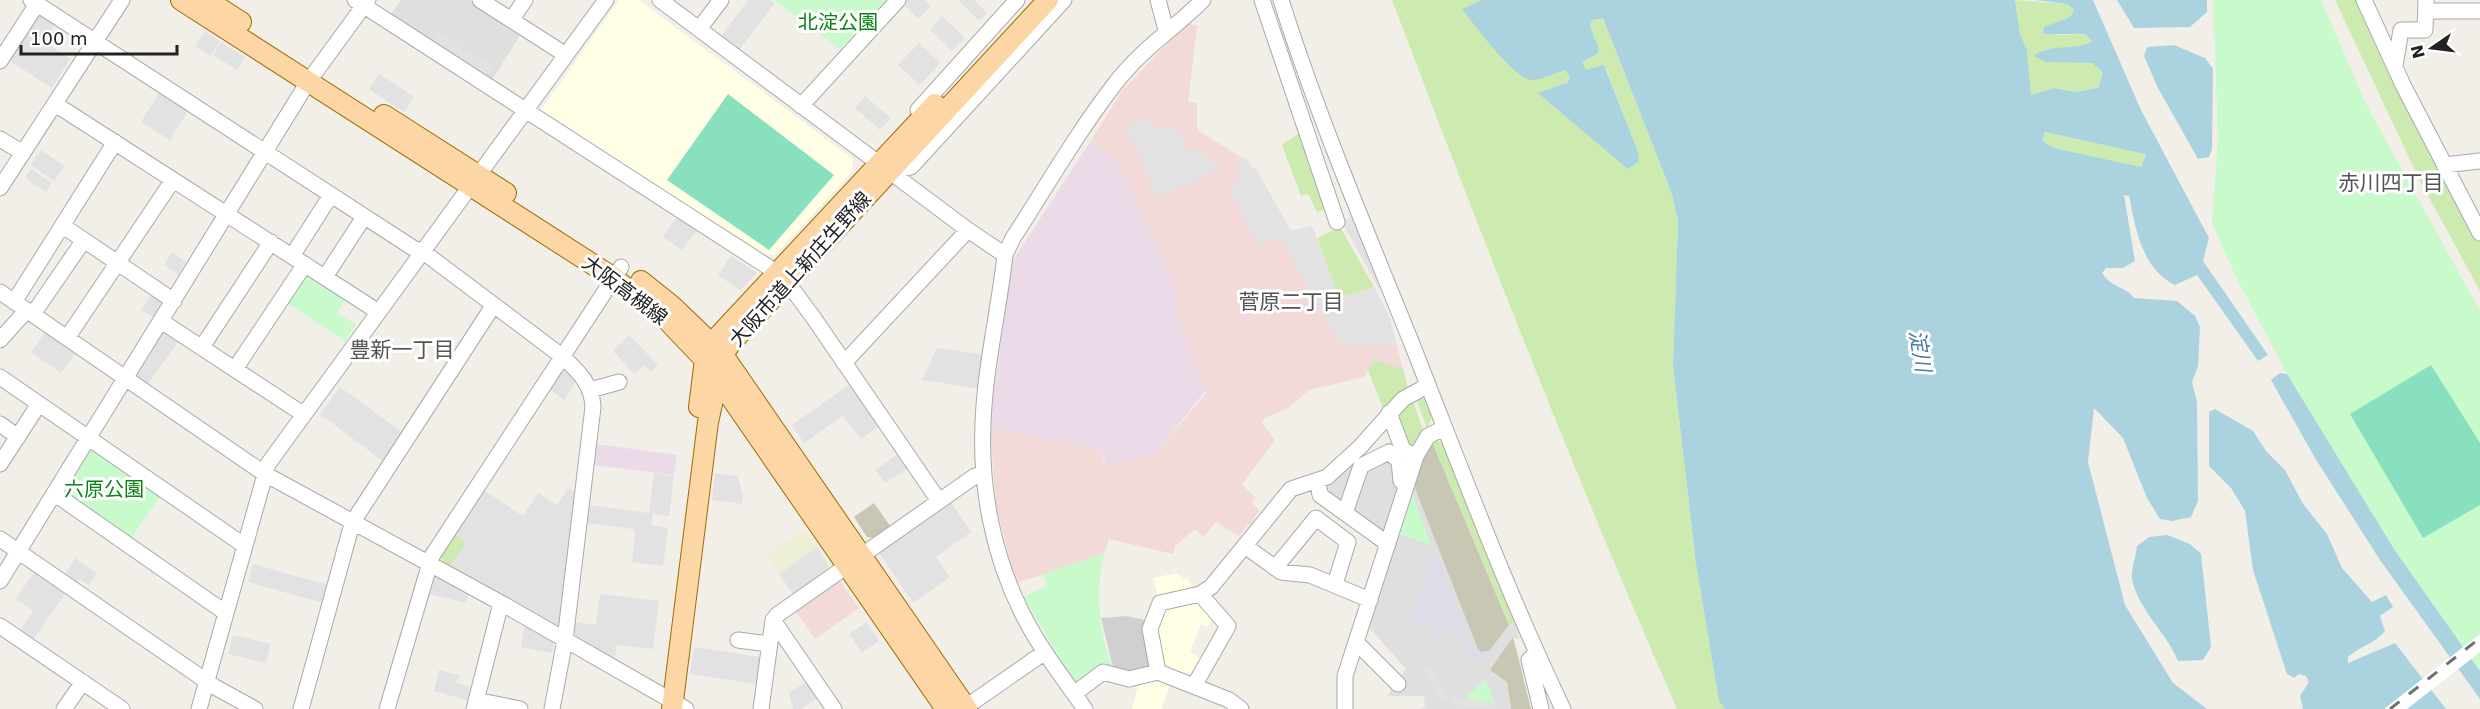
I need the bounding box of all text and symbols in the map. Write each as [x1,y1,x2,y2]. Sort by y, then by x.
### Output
park label: 北淀公園 [798,10,878,34]
scale bar [21,18,177,56]
north arrow [2402,18,2462,78]
text: 100 m [30,28,88,49]
text: N [2407,43,2429,60]
district label: 赤川四丁目 [2339,171,2444,195]
street label: 大阪市道上新庄生野線 [724,187,876,351]
street label: 大阪高槻線 [578,250,672,330]
district label: 菅原二丁目 [1239,290,1344,314]
water label: 淀川 [1905,328,1936,376]
district label: 豊新一丁目 [350,338,455,362]
park label: 六原公園 [64,477,144,501]

